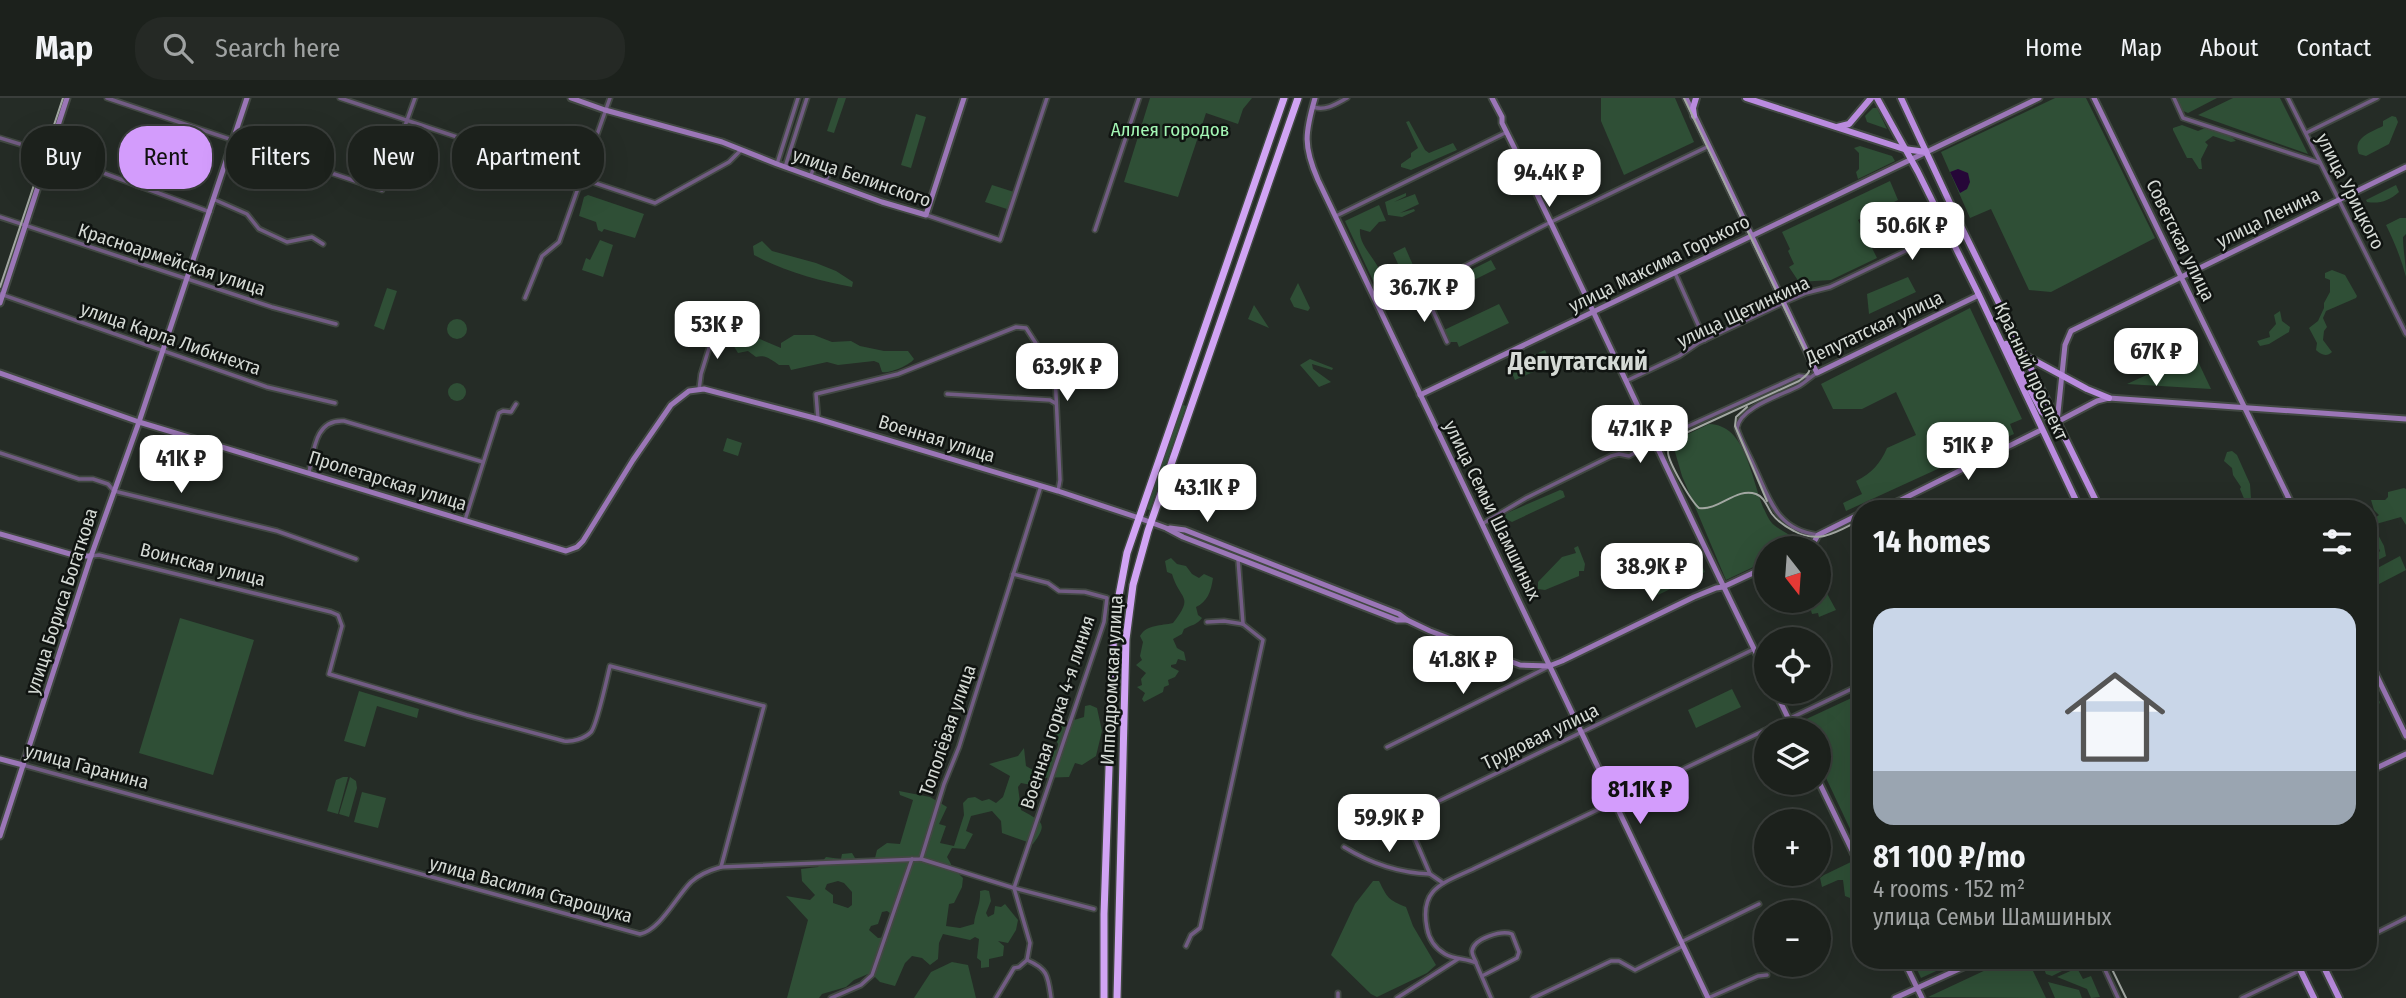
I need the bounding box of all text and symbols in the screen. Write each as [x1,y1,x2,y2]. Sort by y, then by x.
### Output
search box [135,17,625,80]
text: Map [35,28,93,68]
icon: search [159,29,197,67]
text: Search here [215,33,340,64]
text: Home [2025,34,2082,62]
text: Map [2120,34,2162,62]
text: About [2200,34,2258,62]
text: Contact [2296,34,2371,62]
park label: Аллея городов [1111,118,1229,141]
chip: Buy [21,126,105,189]
chip: Rent [119,126,212,189]
chip: Filters [226,126,334,189]
chip: New [348,126,438,189]
chip: Apartment [452,126,604,189]
street label: улица Урицкого [2311,129,2390,253]
street label: улица Белинского [790,143,934,212]
pin: 94.4K ₽ [1484,150,1614,209]
text: 94.4K ₽ [1514,158,1584,186]
street label: Советская улица [2141,176,2220,305]
street label: улица Ленина [2213,182,2324,252]
pin: 50.6K ₽ [1847,202,1977,262]
street label: улица Максима Горького [1565,210,1754,317]
text: 50.6K ₽ [1876,211,1948,239]
street label: Красноармейская улица [75,218,268,301]
pin: 36.7K ₽ [1359,264,1489,324]
street label: улица Щетинкина [1673,271,1813,352]
text: 36.7K ₽ [1390,273,1458,301]
street label: Депутатская улица [1801,285,1947,370]
street label: улица Карла Либкнехта [78,297,264,380]
street label: Красный проспект [1990,299,2074,444]
pin: 53K ₽ [668,302,766,361]
text: 53K ₽ [691,310,743,338]
pin: 67K ₽ [2107,328,2205,388]
text: 67K ₽ [2130,337,2182,365]
pin: 63.9K ₽ [1002,344,1132,403]
district label: Депутатский [1507,346,1648,377]
text: 63.9K ₽ [1032,352,1102,380]
pin: 47.1K ₽ [1575,406,1705,465]
street label: Военная улица [876,410,998,467]
text: 47.1K ₽ [1608,414,1672,442]
street label: улица Семьи Шамшиных [1439,417,1546,604]
pin: 51K ₽ [1919,422,2017,482]
text: 51K ₽ [1943,431,1993,459]
pin: 41K ₽ [132,436,230,495]
text: 41K ₽ [156,444,206,472]
street label: Пролетарская улица [306,445,470,515]
pin: 43.1K ₽ [1142,464,1272,524]
text: 43.1K ₽ [1174,473,1240,501]
street label: улица Бориса Богаткова [20,505,103,697]
icon: filters [2318,523,2356,561]
text: 14 homes [1873,524,1990,560]
north arrow [1754,536,1830,612]
map controls [1754,536,1831,977]
street label: Воинская улица [138,538,268,591]
pin: 38.9K ₽ [1587,544,1717,603]
text: 38.9K ₽ [1617,552,1687,580]
street label: Ипподромская улица [1096,594,1127,766]
street label: Военная горка 4-я линия [1015,612,1100,812]
button: locate [1754,627,1831,704]
pin: 41.8K ₽ [1398,636,1528,696]
text: 41.8K ₽ [1429,645,1497,673]
icon: home [2052,654,2178,780]
street label: Тополёвая улица [914,662,981,799]
street label: Трудовая улица [1478,698,1602,775]
button: layers [1754,718,1831,795]
street label: улица Гаранина [22,739,151,794]
pin: 81.1K ₽ [1575,766,1705,826]
text: 81.1K ₽ [1608,775,1672,803]
pin: 59.9K ₽ [1324,794,1454,854]
text: 59.9K ₽ [1354,803,1424,831]
button: + [1754,809,1831,886]
text: 81 100 ₽/mo [1873,839,2026,875]
street label: улица Василия Старощука [427,851,635,928]
text: 4 rooms · 152 m² [1873,875,2025,903]
button: − [1754,900,1831,977]
text: улица Семьи Шамшиных [1873,903,2112,931]

